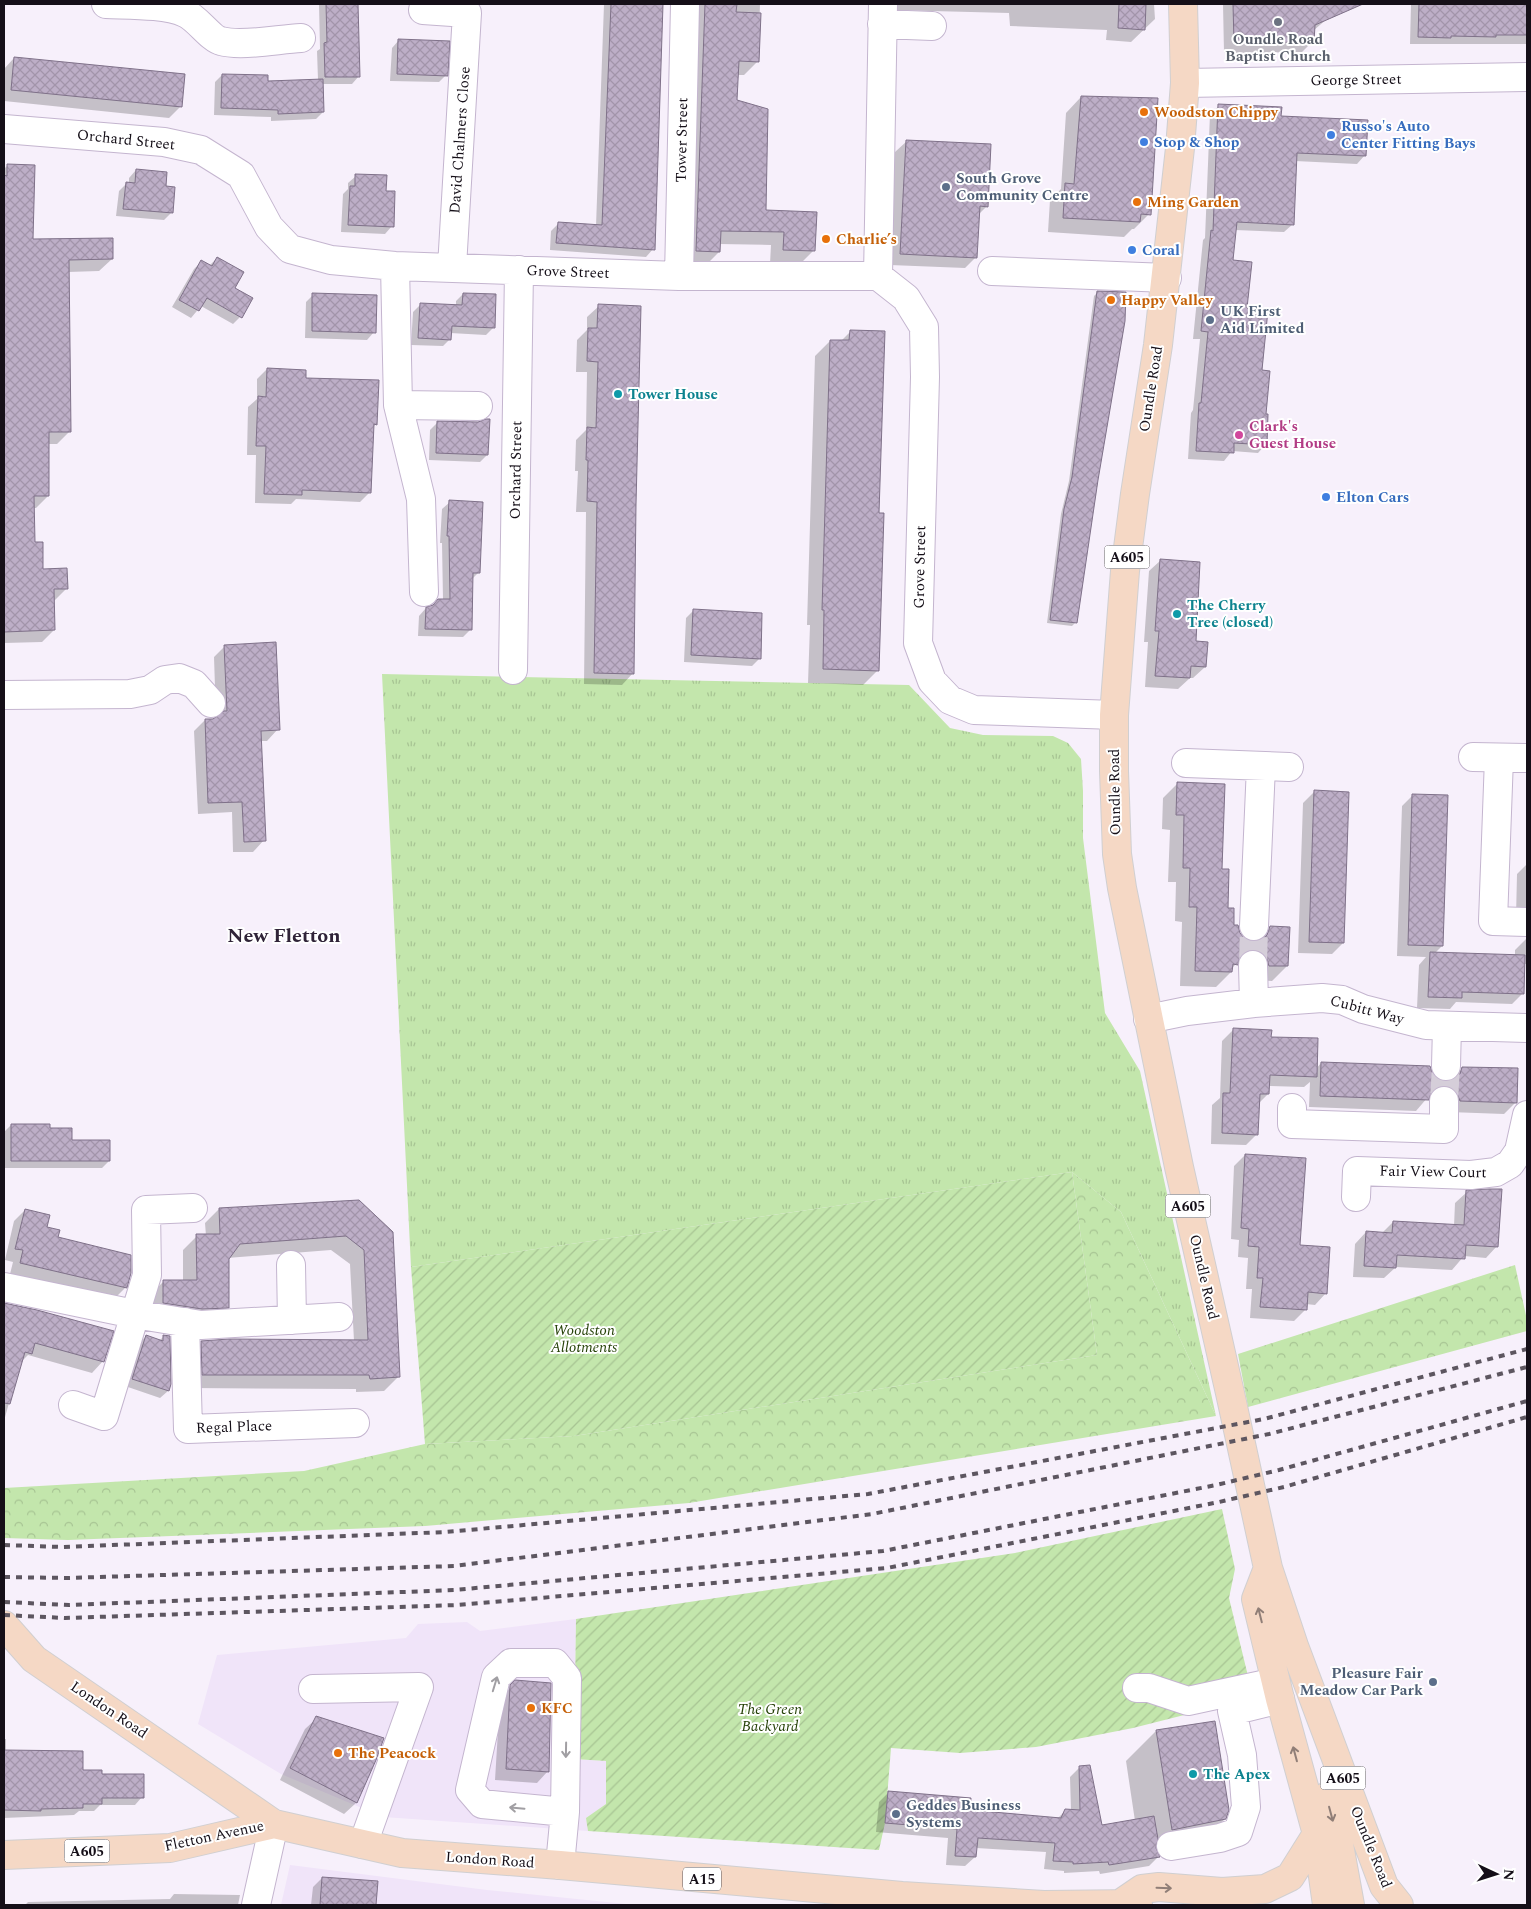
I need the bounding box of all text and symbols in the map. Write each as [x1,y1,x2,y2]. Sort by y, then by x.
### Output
marker: Oundle Road Baptist Church [1272,16,1284,28]
place label: Oundle Road Baptist Church [1225,28,1331,68]
street label: David Chalmers Close [443,66,477,214]
street label: George Street [1310,68,1402,92]
street label: Tower Street [670,97,694,183]
place label: Woodston Chippy [1154,101,1279,124]
marker: Woodston Chippy [1138,106,1150,118]
place label: Russo's Auto Center Fitting Bays [1341,115,1476,155]
street label: Orchard Street [76,123,176,157]
marker: Russo's Auto Center Fitting Bays [1325,129,1337,141]
place label: Stop & Shop [1154,131,1239,154]
marker: Stop & Shop [1138,136,1150,148]
place label: South Grove Community Centre [956,167,1089,207]
marker: South Grove Community Centre [940,181,952,193]
place label: Ming Garden [1147,191,1239,214]
marker: Ming Garden [1131,196,1143,208]
place label: Charlie’s [836,228,897,251]
marker: Charlie’s [820,233,832,245]
place label: Coral [1142,239,1180,262]
marker: Coral [1126,244,1138,256]
street label: Grove Street [526,259,610,285]
place label: Happy Valley [1121,289,1213,312]
marker: Happy Valley [1105,294,1117,306]
place label: UK First Aid Limited [1220,300,1305,340]
marker: UK First Aid Limited [1204,314,1216,326]
street label: Oundle Road [1133,344,1169,434]
place label: Tower House [628,383,718,406]
marker: Tower House [612,388,624,400]
place label: Clark's Guest House [1249,415,1336,455]
street label: Orchard Street [504,420,528,520]
marker: Clark's Guest House [1233,429,1245,441]
place label: Elton Cars [1336,486,1409,509]
marker: Elton Cars [1320,491,1332,503]
street label: Grove Street [908,525,932,609]
road number: A605 [1104,546,1150,568]
place label: The Cherry Tree (closed) [1187,594,1273,634]
marker: The Cherry Tree (closed) [1171,608,1183,620]
street label: Oundle Road [1103,748,1127,836]
district label: New Fletton [227,921,341,951]
street label: Cubitt Way [1327,989,1407,1031]
street label: Fair View Court [1379,1160,1487,1184]
road number: A605 [1166,1194,1210,1218]
street label: Oundle Road [1183,1232,1225,1322]
park label: Woodston Allotments [550,1319,618,1359]
street label: Regal Place [195,1414,273,1440]
one-way arrow [1254,1607,1264,1623]
place label: Pleasure Fair Meadow Car Park [1300,1662,1424,1702]
street label: London Road [66,1676,152,1744]
one-way arrow [490,1676,500,1692]
marker: Pleasure Fair Meadow Car Park [1427,1676,1439,1688]
place label: KFC [541,1697,573,1720]
park label: The Green Backyard [738,1698,802,1738]
marker: KFC [525,1702,537,1714]
place label: The Peacock [348,1742,436,1765]
one-way arrow [561,1742,571,1758]
one-way arrow [1289,1746,1299,1762]
marker: The Peacock [332,1747,344,1759]
place label: The Apex [1203,1763,1270,1786]
road number: A605 [1320,1766,1366,1790]
marker: The Apex [1187,1768,1199,1780]
place label: Geddes Business Systems [906,1794,1021,1834]
street label: Oundle Road [1344,1802,1398,1892]
one-way arrow [509,1803,525,1813]
one-way arrow [1327,1805,1336,1821]
marker: Geddes Business Systems [890,1808,902,1820]
street label: Fletton Avenue [162,1814,266,1858]
road number: A605 [64,1840,110,1862]
street label: London Road [445,1845,535,1875]
north arrow [1471,1849,1521,1899]
road number: A15 [683,1868,721,1890]
text: N [1498,1868,1519,1881]
one-way arrow [1156,1883,1172,1893]

